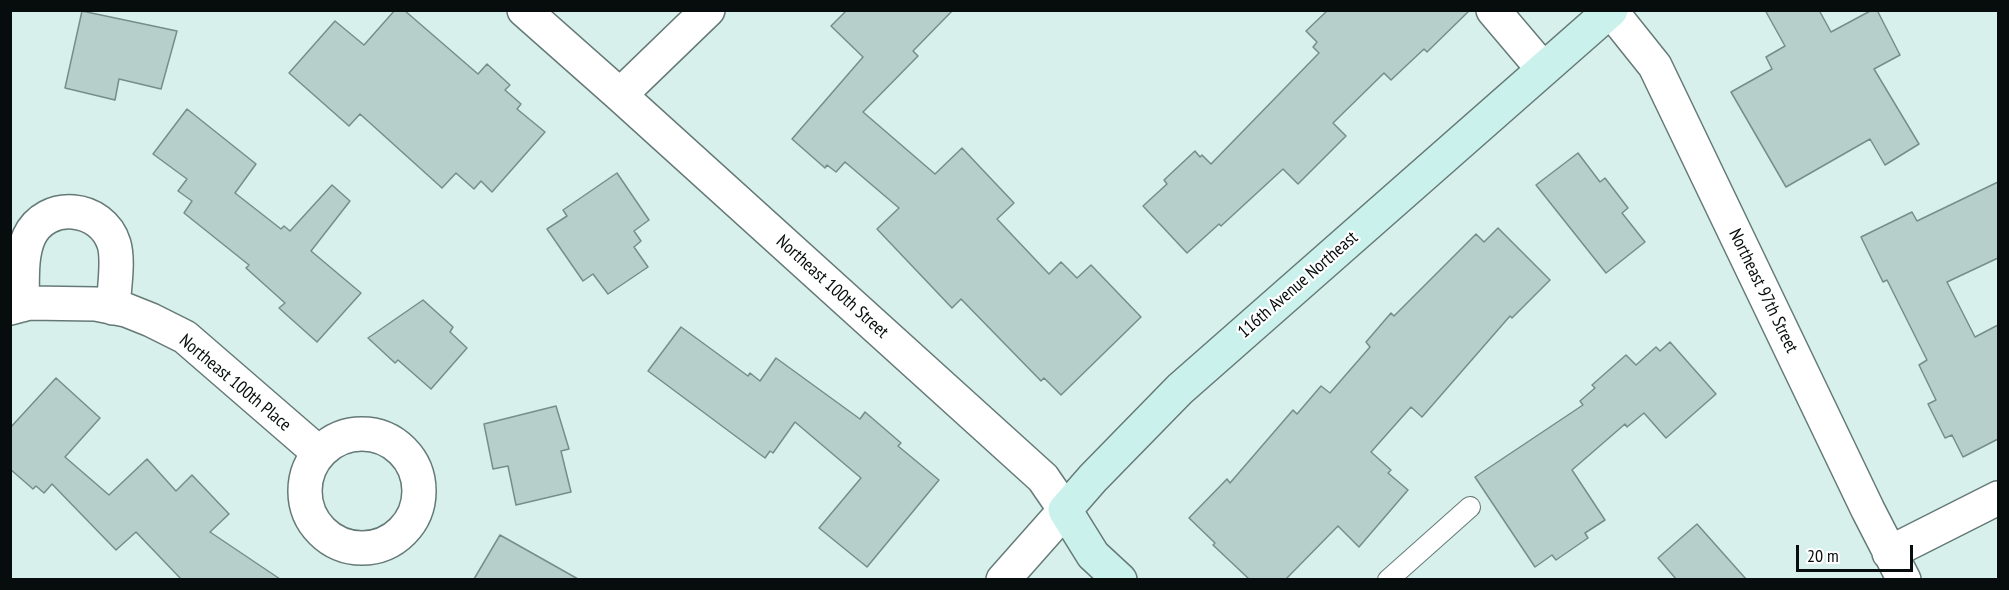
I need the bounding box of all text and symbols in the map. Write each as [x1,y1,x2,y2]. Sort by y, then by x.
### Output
street label: Northeast 97th Street [1724,226,1802,356]
street label: 116th Avenue Northeast [1234,227,1362,343]
street label: Northeast 100th Street [771,231,893,343]
street label: Northeast 100th Place [175,330,295,436]
scale bar [1799,533,1916,571]
text: 20 m [1807,544,1839,567]

